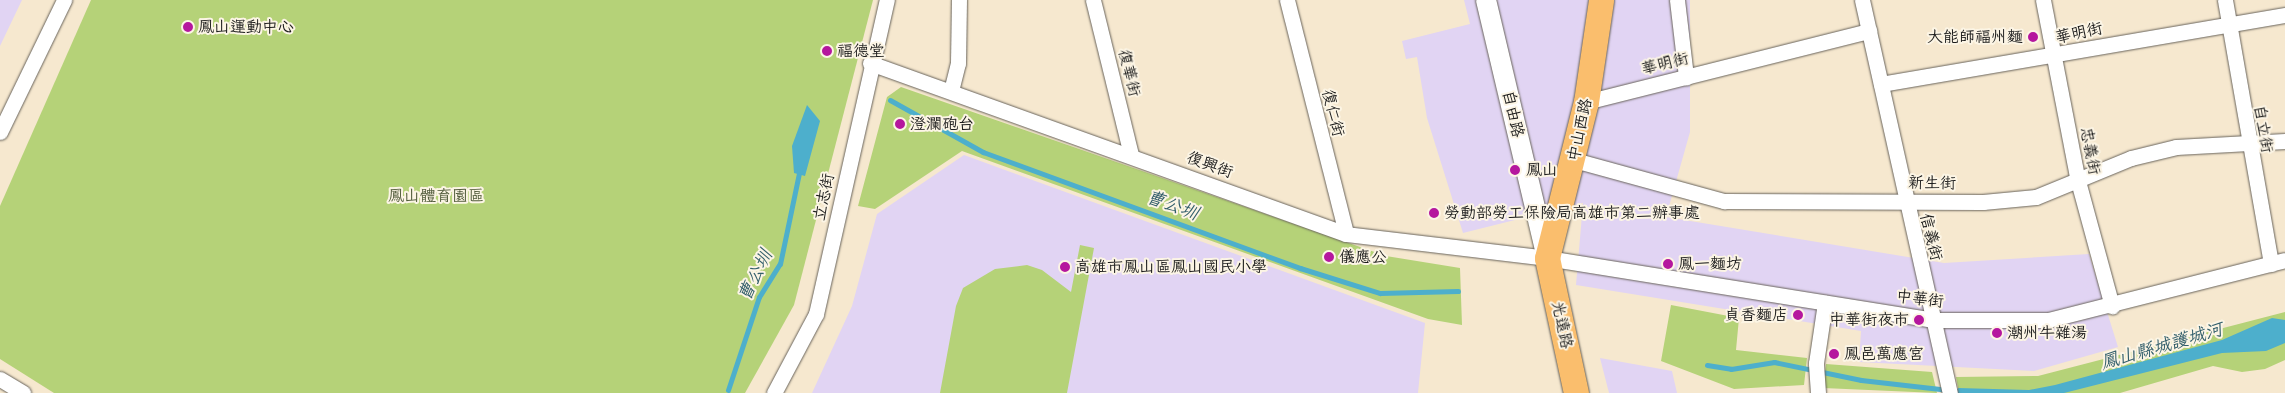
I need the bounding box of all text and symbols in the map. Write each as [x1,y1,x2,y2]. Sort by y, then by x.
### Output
place label: 鳳山運動中心 [198,17,294,37]
street label: 華明街 [2054,19,2104,47]
marker: 鳳山運動中心 [182,21,194,33]
place label: 大能師福州麵 [1927,27,2023,47]
marker: 大能師福州麵 [2027,31,2039,43]
place label: 福德堂 [837,41,885,61]
marker: 福德堂 [821,45,833,57]
street label: 復華街 [1114,47,1144,99]
street label: 華明街 [1639,49,1691,79]
street label: 復仁街 [1318,87,1348,139]
street label: 自由路 [1498,88,1528,140]
street label: 中山西路 [1564,97,1596,163]
street label: 自立街 [2249,104,2277,154]
place label: 澄瀾砲台 [910,114,974,134]
marker: 澄瀾砲台 [894,118,906,130]
street label: 忠義街 [2076,126,2104,176]
street label: 復興街 [1184,148,1236,182]
place label: 鳳山 [1526,160,1558,180]
marker: 鳳山 [1508,163,1522,177]
street label: 立志街 [810,172,838,222]
street label: 新生街 [1908,173,1956,193]
park label: 鳳山體育園區 [388,186,484,206]
water label: 曹公圳 [1143,187,1201,225]
place label: 勞動部勞工保險局高雄市第二辦事處 [1444,203,1700,223]
marker: 勞動部勞工保險局高雄市第二辦事處 [1428,207,1440,219]
street label: 信義街 [1916,211,1946,263]
water label: 曹公圳 [734,247,778,305]
place label: 儀應公 [1339,247,1387,267]
marker: 儀應公 [1323,251,1335,263]
place label: 鳳一麵坊 [1678,254,1742,274]
place label: 高雄市鳳山區鳳山國民小學 [1075,257,1267,277]
marker: 鳳一麵坊 [1662,258,1674,270]
marker: 高雄市鳳山區鳳山國民小學 [1059,261,1071,273]
street label: 中華街 [1895,287,1945,311]
street label: 光遠路 [1548,300,1576,350]
place label: 貞香麵店 [1724,305,1788,325]
marker: 貞香麵店 [1792,309,1804,321]
place label: 中華街夜市 [1829,310,1909,330]
marker: 中華街夜市 [1913,314,1925,326]
water label: 鳳山縣城護城河 [2098,319,2226,375]
place label: 潮州牛雜湯 [2007,323,2087,343]
marker: 潮州牛雜湯 [1991,327,2003,339]
place label: 鳳邑萬應宮 [1844,344,1924,364]
marker: 鳳邑萬應宮 [1828,348,1840,360]

